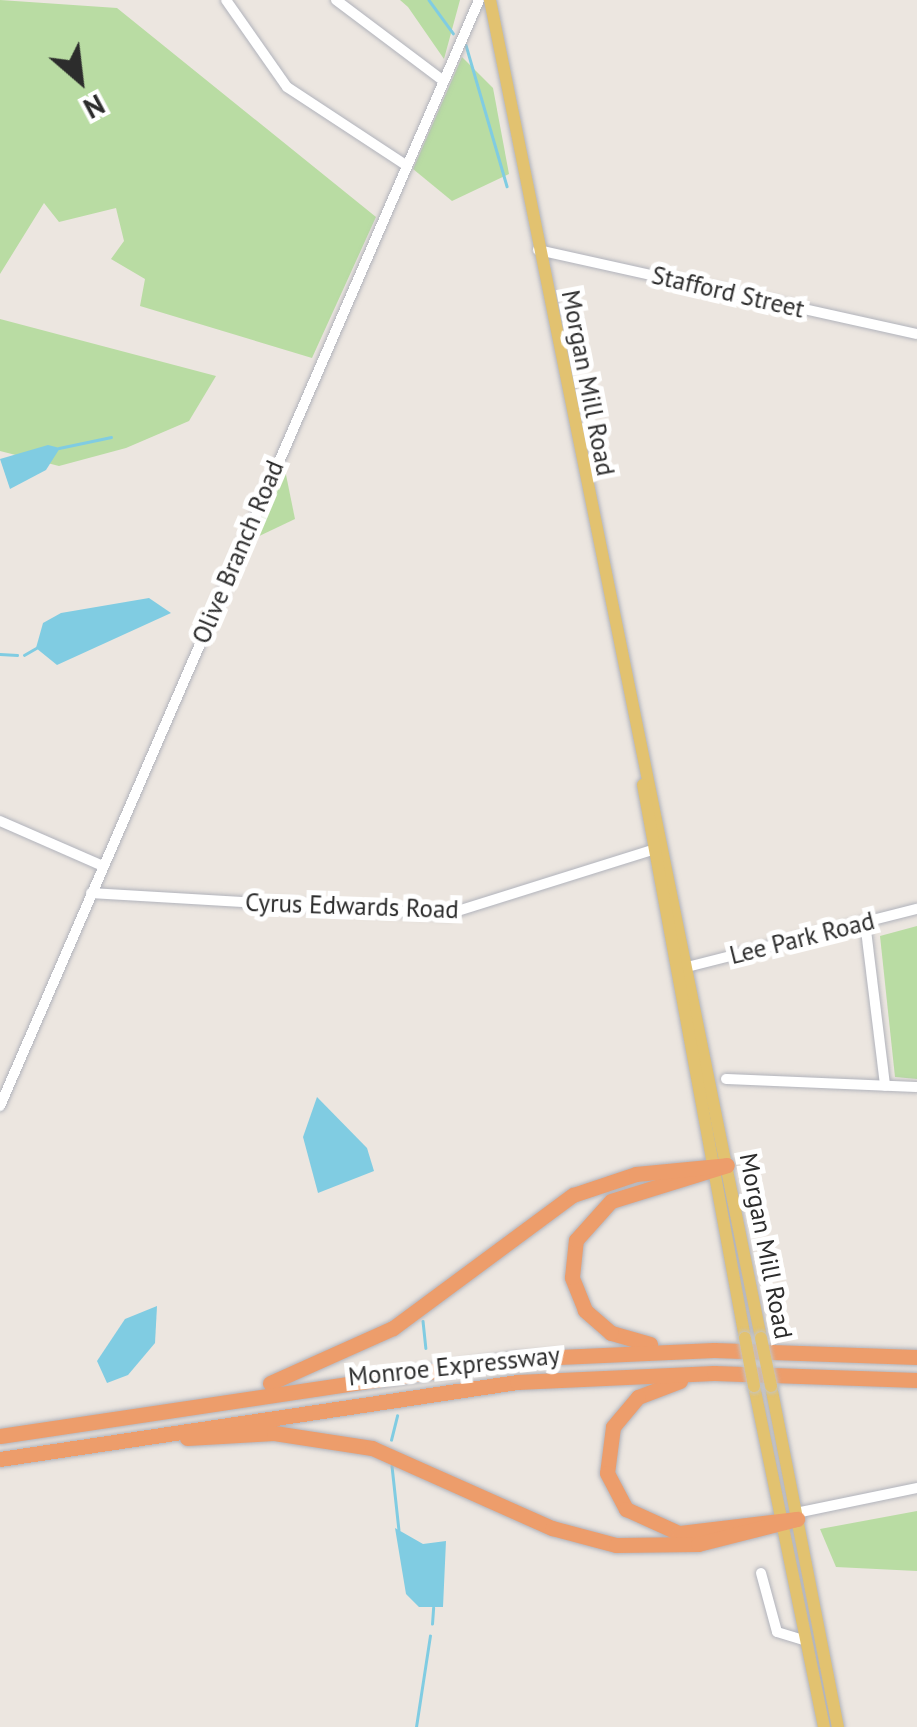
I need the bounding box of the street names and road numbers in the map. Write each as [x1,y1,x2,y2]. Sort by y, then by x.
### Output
street label: Stafford Street [649,260,807,324]
street label: Morgan Mill Road [555,288,621,478]
street label: Olive Branch Road [186,456,290,648]
street label: Cyrus Edwards Road [245,887,459,925]
street label: Lee Park Road [726,905,878,971]
street label: Morgan Mill Road [733,1151,799,1341]
street label: Monroe Expressway [347,1340,561,1392]

